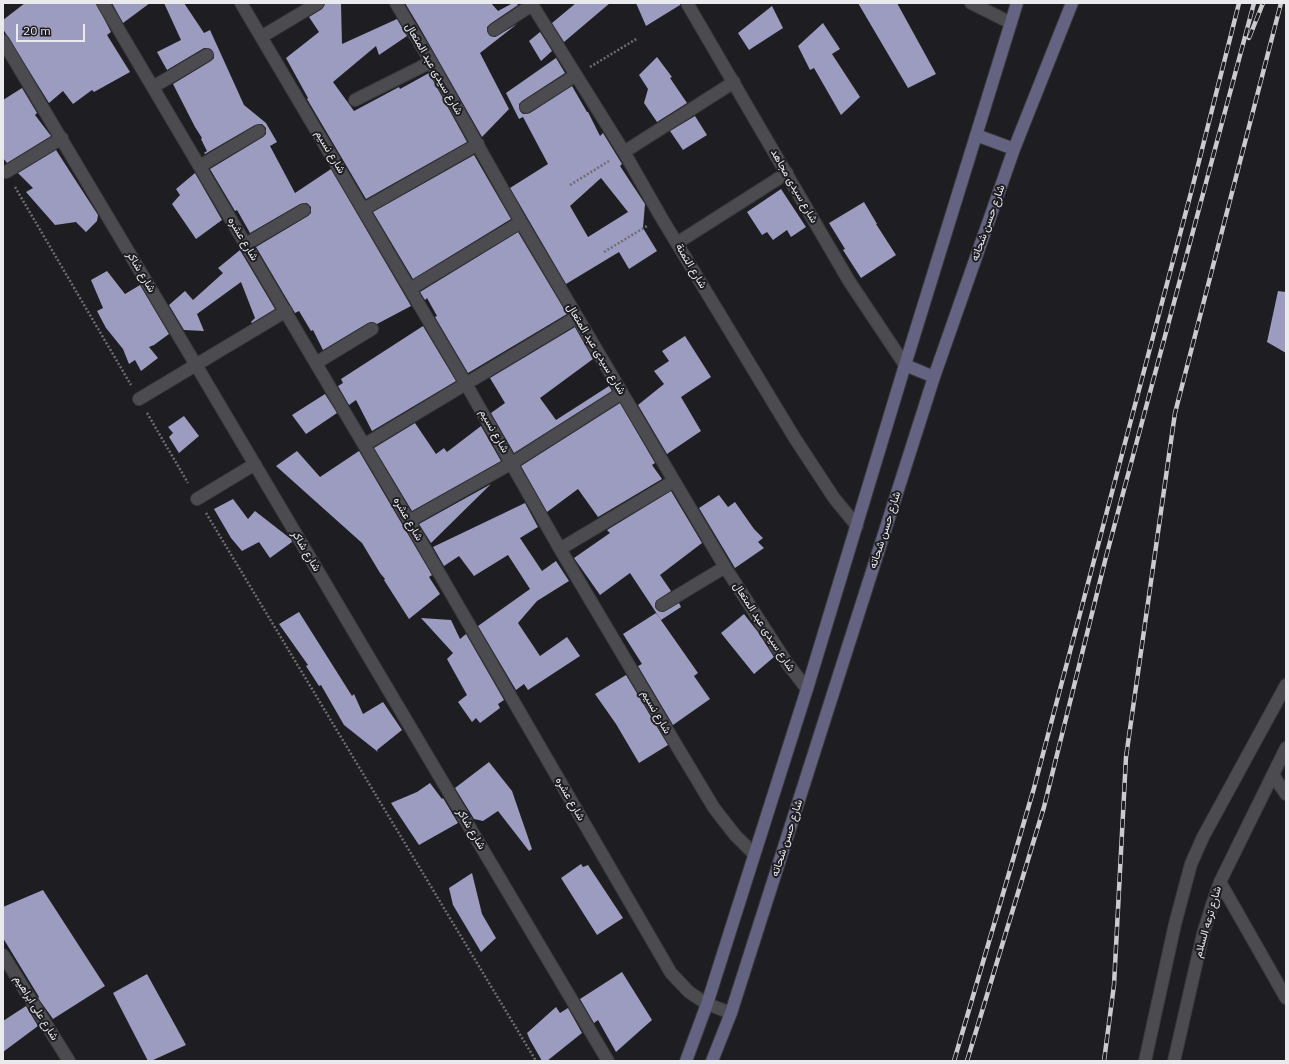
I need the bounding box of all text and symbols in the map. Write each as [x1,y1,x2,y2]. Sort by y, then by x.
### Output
scale bar [18,16,87,42]
street label: شارع سيدى عبد المتعال [402,21,466,117]
text: 20 m [23,23,51,38]
street label: شارع نسيم [312,128,348,176]
street label: شارع سيدى مجاهد [767,147,821,225]
street label: شارع حسن شحاته [968,183,1008,263]
street label: شارع عشره [225,215,261,263]
street label: شارع التمنة [672,241,710,291]
street label: شارع شاكر [124,249,158,295]
street label: شارع سيدى عبد المتعال [564,301,628,397]
street label: شارع نسيم [476,407,512,455]
street label: شارع حسن شحاته [866,490,904,570]
street label: شارع عشره [390,495,426,543]
street label: شارع شاكر [289,528,323,574]
street label: شارع سيدى عبد المتعال [730,580,798,674]
street label: شارع نسيم [638,688,674,736]
street label: شارع عشره [552,775,588,823]
street label: شارع حسن شحاته [768,798,806,878]
street label: شارع شاكر [454,806,488,852]
street label: شارع ترعه السلام [1191,885,1225,959]
street label: شارع على ابراهيم [11,973,61,1043]

